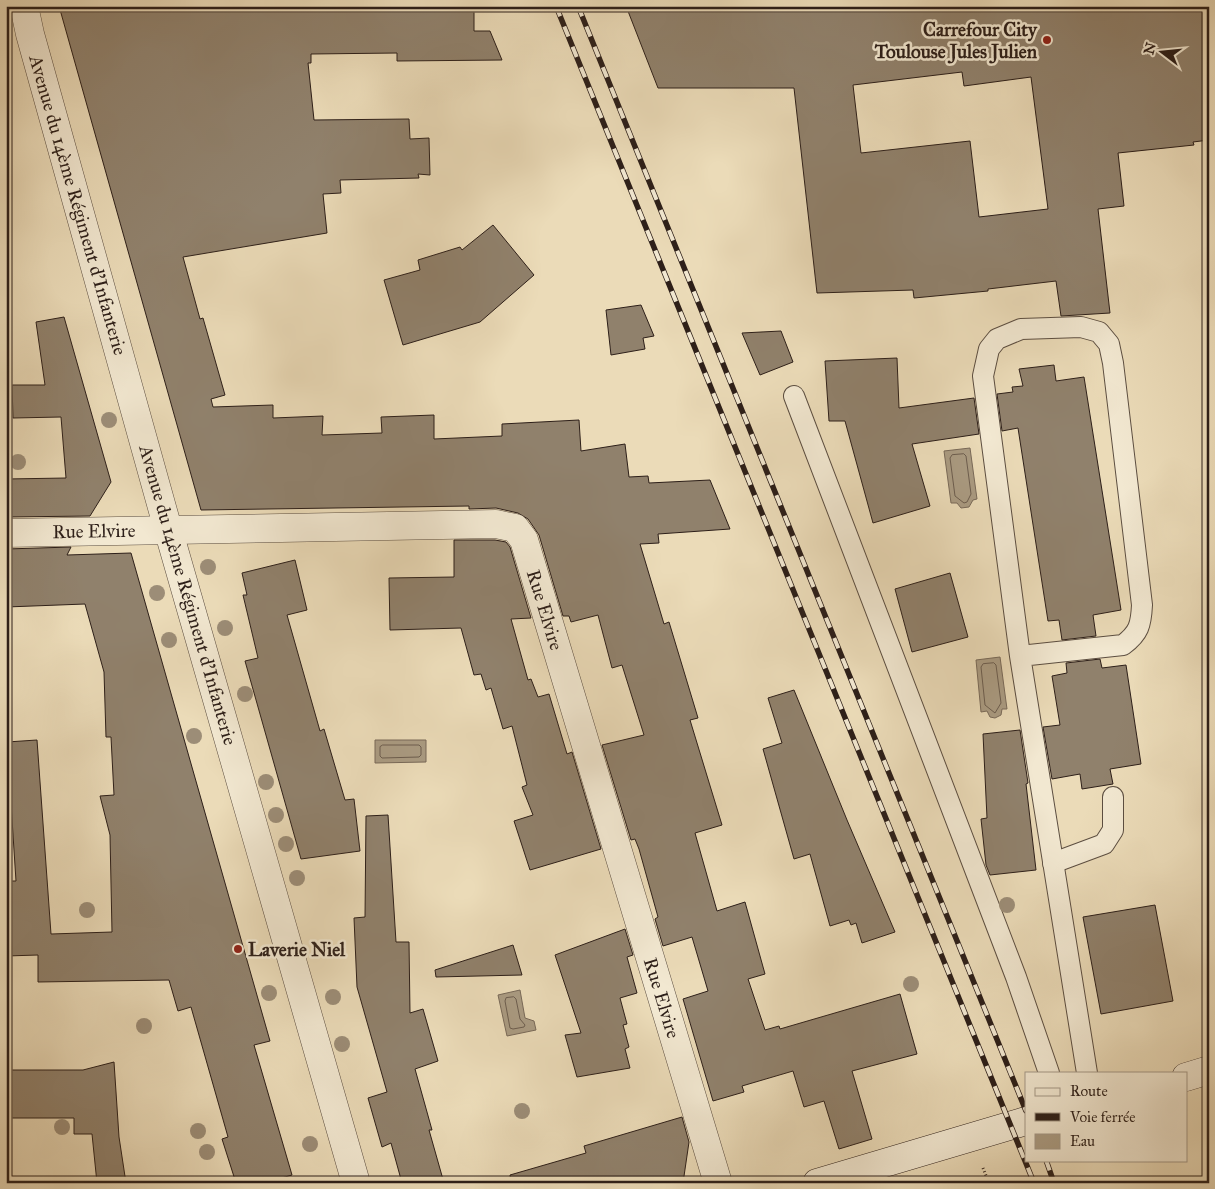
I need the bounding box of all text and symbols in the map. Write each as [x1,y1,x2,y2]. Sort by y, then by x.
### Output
place label: Carrefour City Toulouse Jules Julien [874,18,1038,64]
north arrow [1138,28,1188,78]
marker: Carrefour City Toulouse Jules Julien [1041,34,1053,46]
text: N [1140,40,1160,57]
street label: Avenue du 14ème Régiment d'Infanterie [23,51,132,358]
street label: Avenue du 14ème Régiment d'Infanterie [133,441,242,748]
street label: Rue Elvire [52,519,136,543]
street label: Rue Elvire [522,567,568,653]
place label: Laverie Niel [248,938,346,961]
marker: Laverie Niel [232,943,244,955]
street label: Rue Elvire [639,955,685,1041]
legend [1025,1072,1188,1162]
text: Route [1070,1082,1108,1100]
text: Voie ferrée [1069,1108,1135,1126]
text: Eau [1070,1132,1095,1150]

